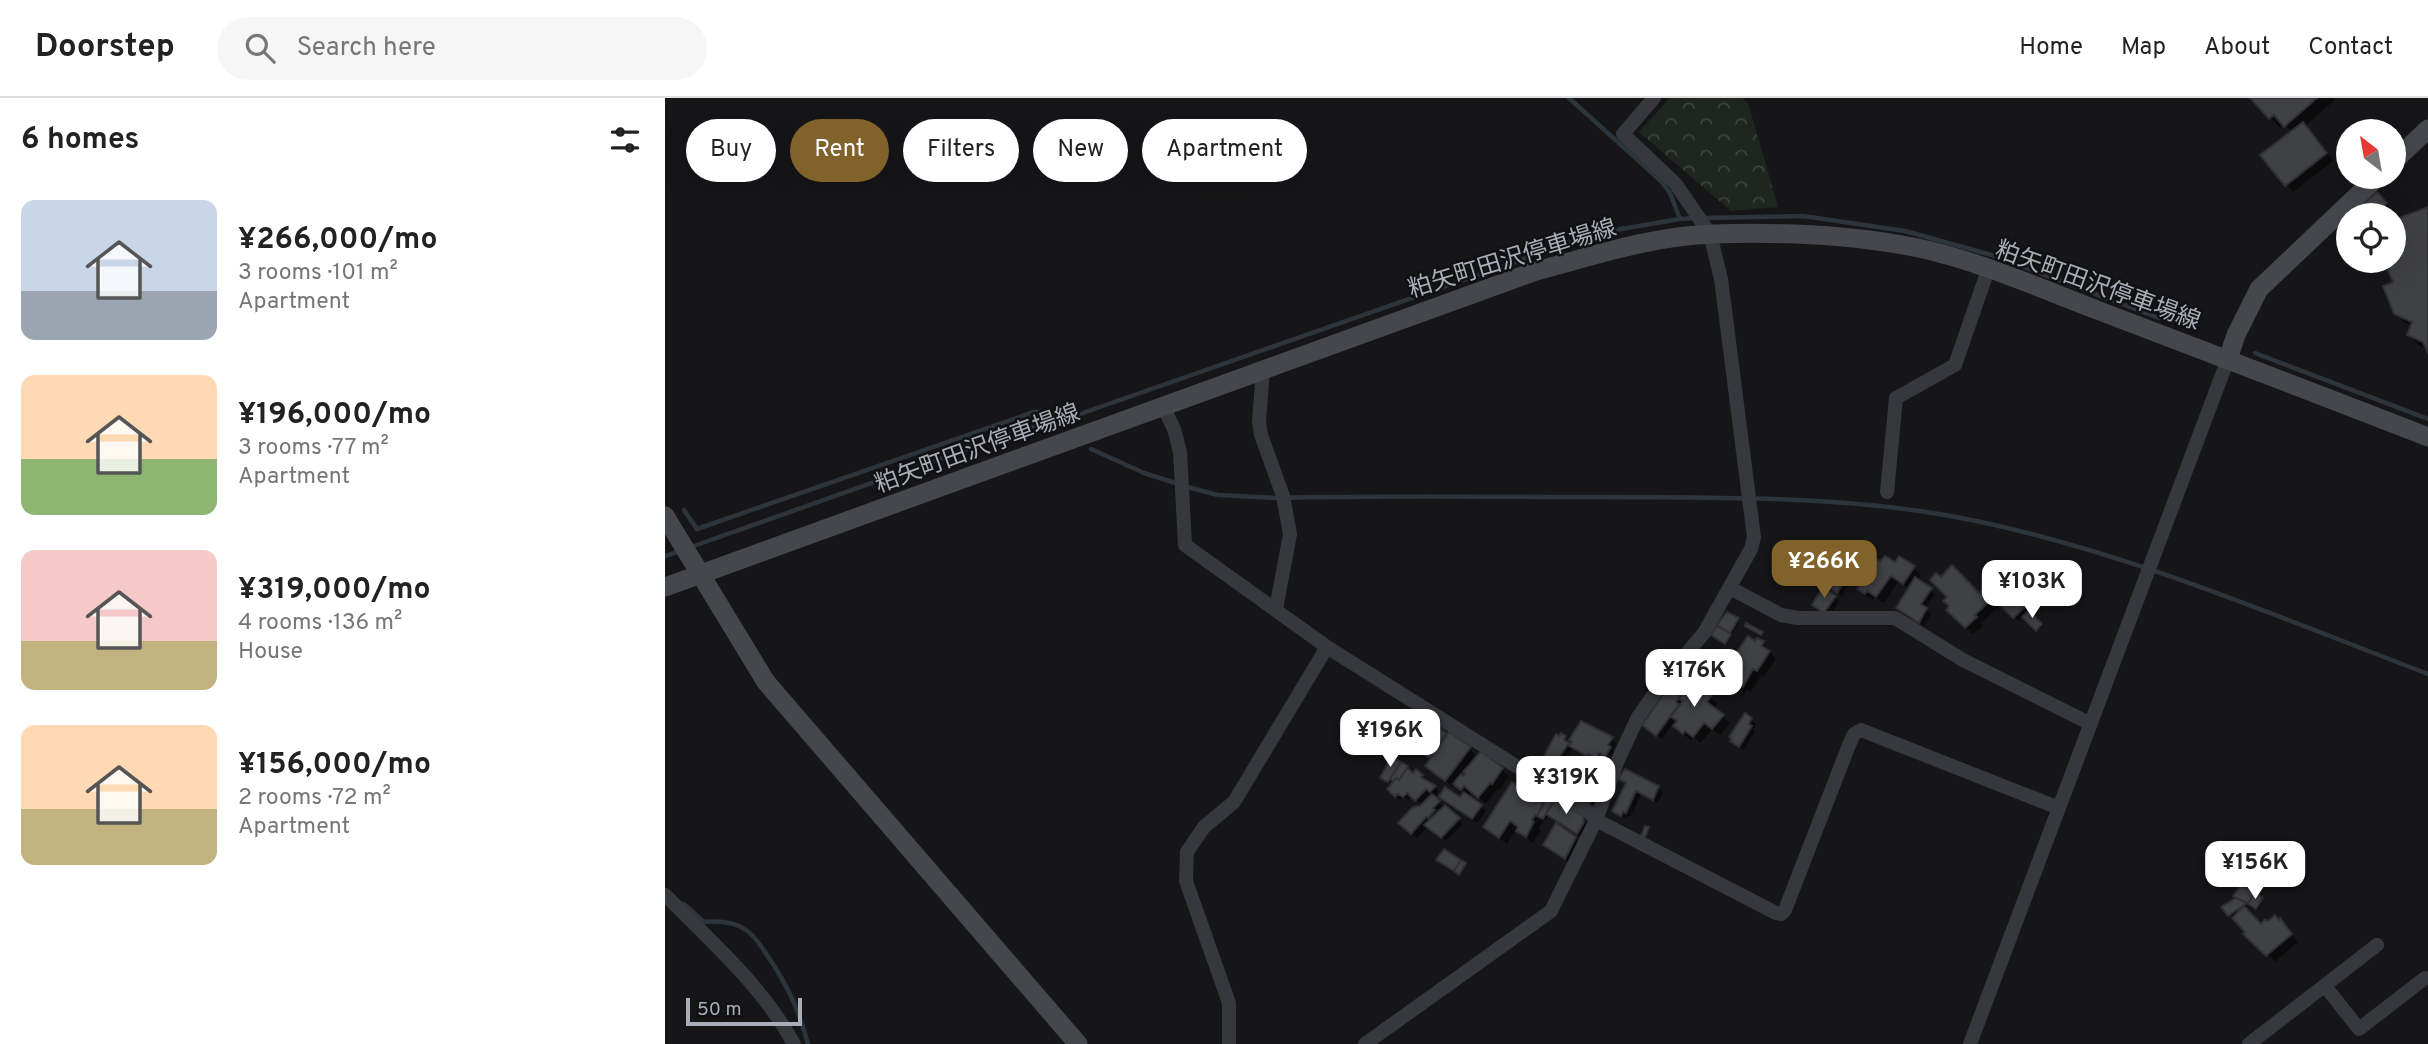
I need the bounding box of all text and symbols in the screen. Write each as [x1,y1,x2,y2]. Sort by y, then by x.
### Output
search box [217,17,707,80]
text: Doorstep [35,27,175,69]
icon: search [241,29,279,67]
text: Search here [297,32,436,65]
text: Home [2019,33,2083,63]
text: Map [2121,33,2166,63]
text: About [2204,33,2270,63]
text: Contact [2308,33,2393,63]
chip: Buy [686,119,776,182]
chip: Rent [790,119,889,182]
chip: Filters [903,119,1019,182]
chip: New [1033,119,1128,182]
chip: Apartment [1142,119,1307,182]
north arrow [2336,119,2406,189]
map controls [2336,119,2406,273]
icon: filters [606,121,644,159]
text: 6 homes [21,122,139,159]
button: locate [2336,203,2406,273]
street label: 粕矢町田沢停車場線 [1405,214,1620,306]
text: ¥266,000/mo [238,222,437,259]
icon: home [77,228,161,312]
street label: 粕矢町田沢停車場線 [1991,236,2204,338]
text: 3 rooms · 101 m² [238,259,398,288]
text: Apartment [238,288,350,317]
text: ¥196,000/mo [238,397,431,434]
street label: 粕矢町田沢停車場線 [871,399,1084,501]
icon: home [77,403,161,487]
text: 3 rooms · 77 m² [238,434,389,463]
text: Apartment [238,463,350,492]
pin: ¥266K [1775,540,1873,600]
text: ¥266K [1788,548,1860,577]
pin: ¥103K [1983,560,2081,620]
text: ¥103K [1998,568,2066,597]
text: ¥319,000/mo [238,572,431,609]
icon: home [77,578,161,662]
text: 4 rooms · 136 m² [238,609,402,638]
text: House [238,638,303,667]
pin: ¥176K [1645,650,1743,709]
text: ¥176K [1662,657,1726,686]
pin: ¥196K [1341,710,1439,769]
text: ¥196K [1356,717,1424,746]
text: ¥156,000/mo [238,747,431,784]
icon: home [77,753,161,837]
pin: ¥319K [1517,756,1615,816]
text: ¥319K [1532,764,1600,793]
text: 2 rooms · 72 m² [238,784,391,813]
text: Apartment [238,813,350,842]
pin: ¥156K [2206,842,2304,901]
text: ¥156K [2221,849,2289,878]
scale bar [686,995,801,1027]
text: 50 m [697,998,742,1022]

